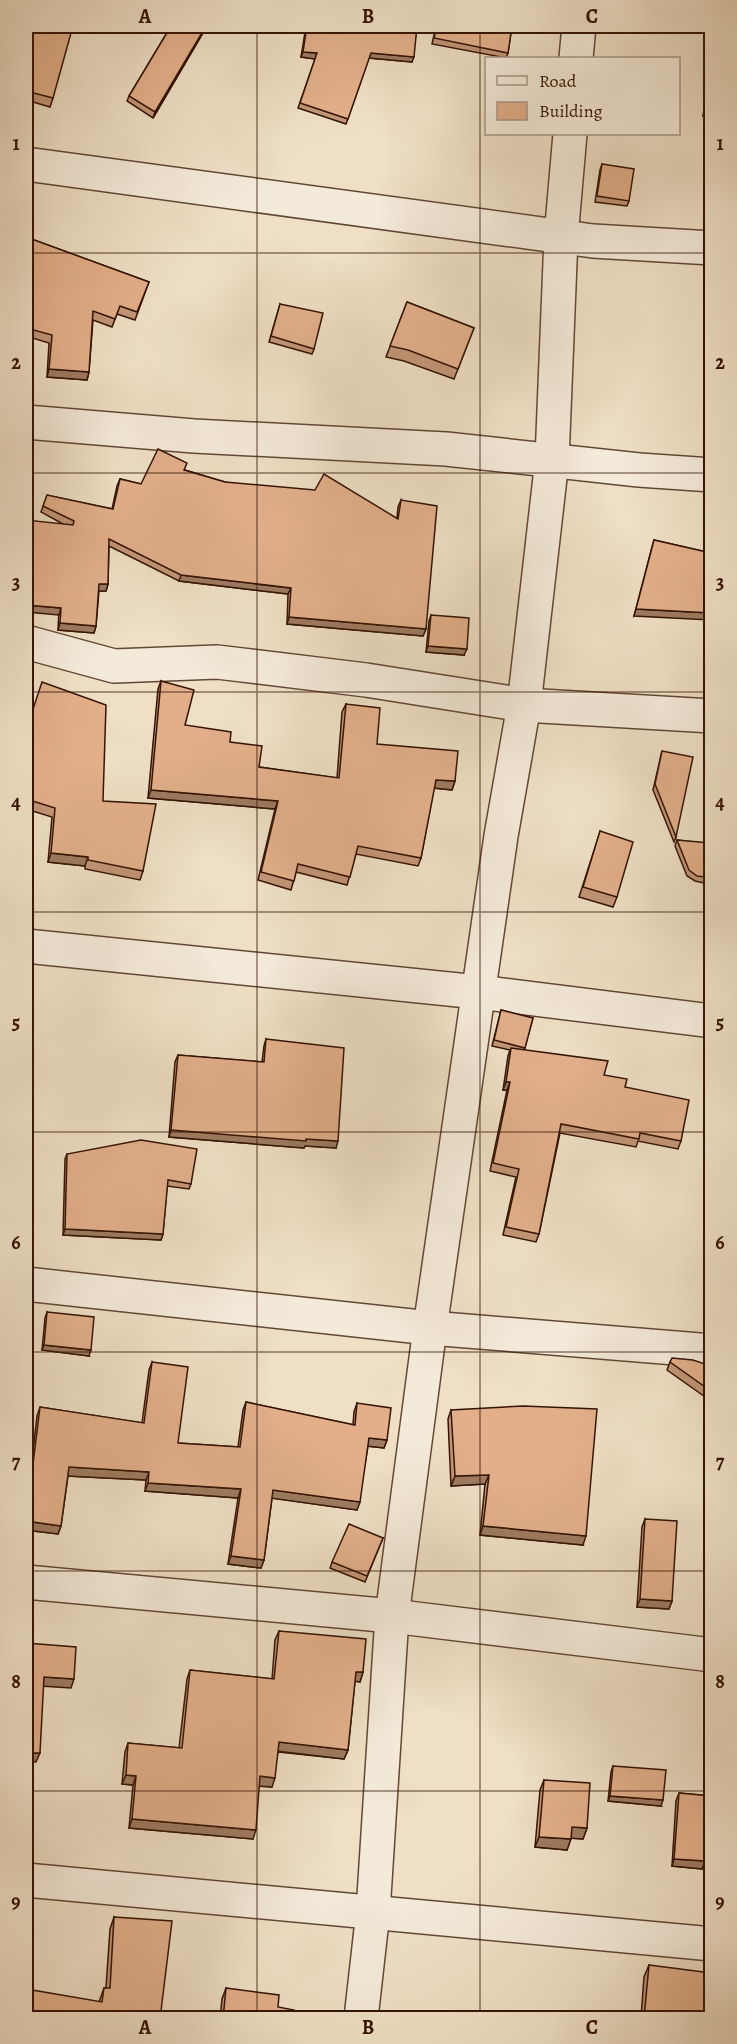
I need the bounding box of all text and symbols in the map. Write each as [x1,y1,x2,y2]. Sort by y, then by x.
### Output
text: A [138,3,152,30]
text: B [362,3,374,30]
text: C [586,3,598,30]
legend [485,57,680,135]
text: Road [539,69,577,93]
text: Building [539,99,603,123]
text: 1 [12,130,20,157]
text: 1 [716,130,724,157]
text: 2 [11,349,21,376]
text: 2 [715,349,725,376]
text: 3 [12,569,20,596]
text: 3 [716,569,724,596]
text: 4 [11,789,21,816]
text: 4 [715,789,725,816]
text: 5 [12,1009,20,1036]
text: 5 [716,1009,724,1036]
text: 6 [11,1229,21,1256]
text: 6 [715,1229,725,1256]
text: 7 [12,1448,21,1475]
text: 7 [716,1448,725,1475]
text: 8 [11,1668,21,1695]
text: 8 [715,1668,725,1695]
text: 9 [11,1888,21,1915]
text: 9 [715,1888,725,1915]
text: A [138,2014,152,2041]
text: B [362,2014,374,2041]
text: C [586,2014,598,2041]

